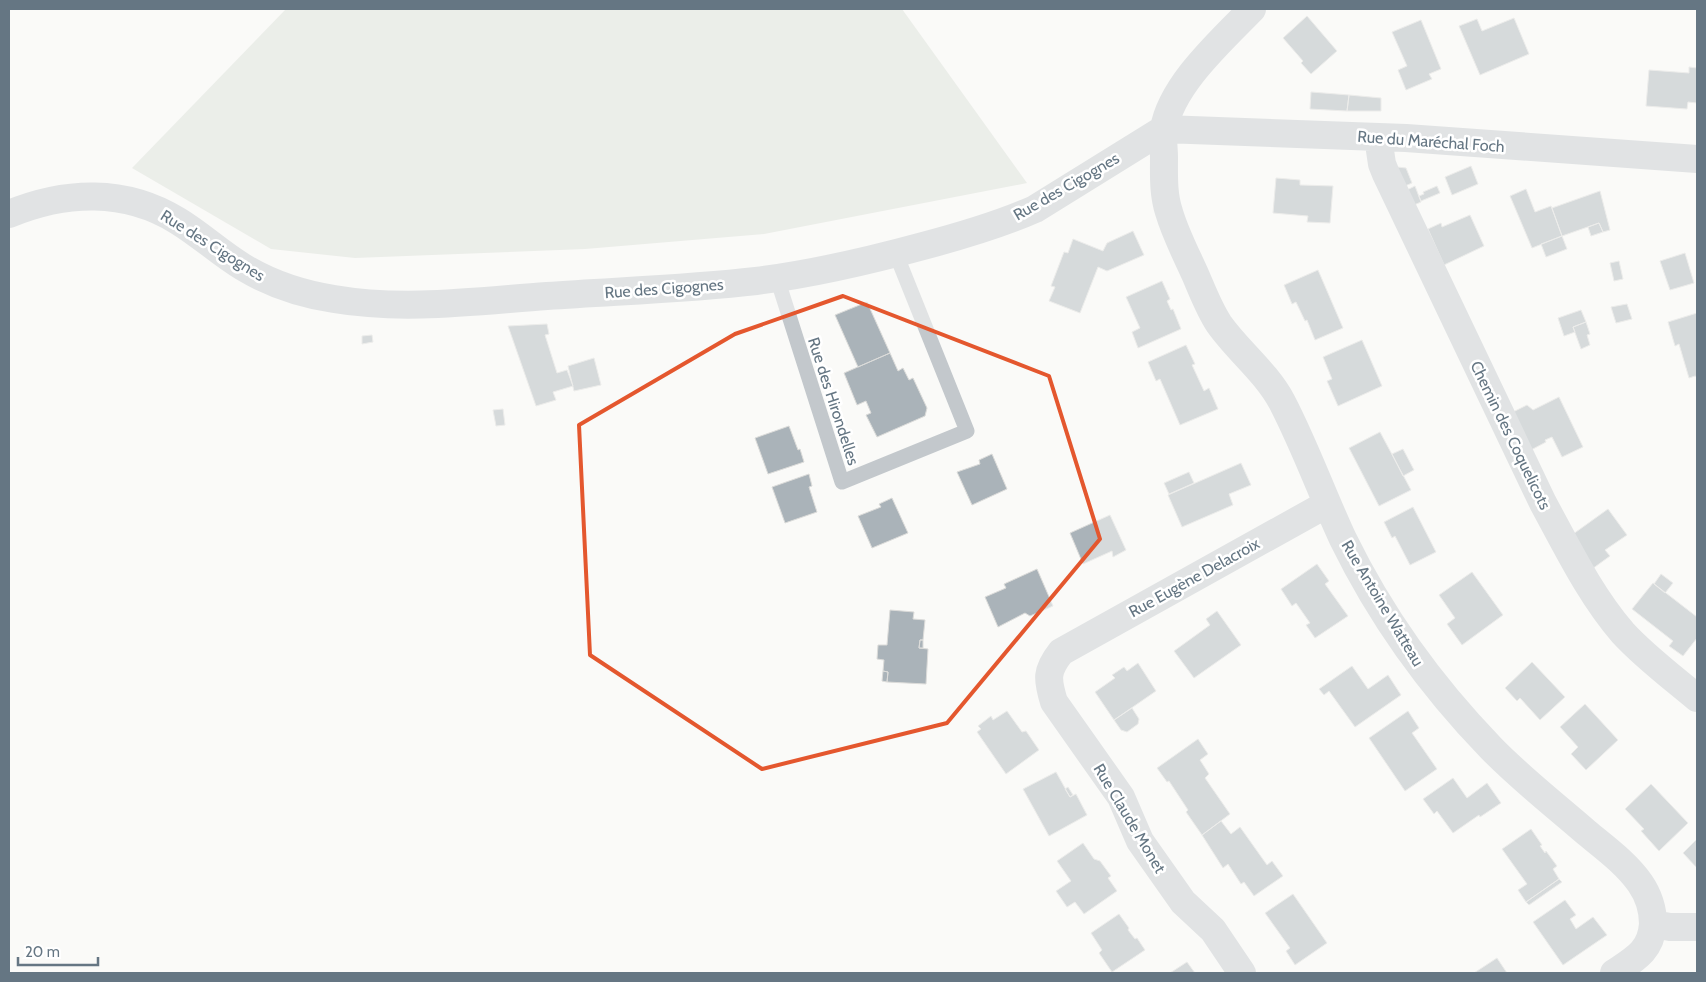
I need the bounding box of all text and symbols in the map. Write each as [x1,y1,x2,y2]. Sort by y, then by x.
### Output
street label: Rue du Maréchal Foch [1357,127,1505,156]
street label: Rue des Cigognes [1010,148,1123,224]
street label: Rue des Cigognes [157,206,269,285]
street label: Rue des Cigognes [604,275,725,302]
street label: Rue des Hirondelles [804,335,863,468]
street label: Chemin des Coquelicots [1466,358,1555,513]
street label: Rue Eugène Delacroix [1126,533,1263,621]
street label: Rue Antoine Watteau [1337,537,1428,670]
street label: Rue Claude Monet [1089,760,1170,877]
scale bar [18,934,98,966]
text: 20 m [25,943,60,961]

